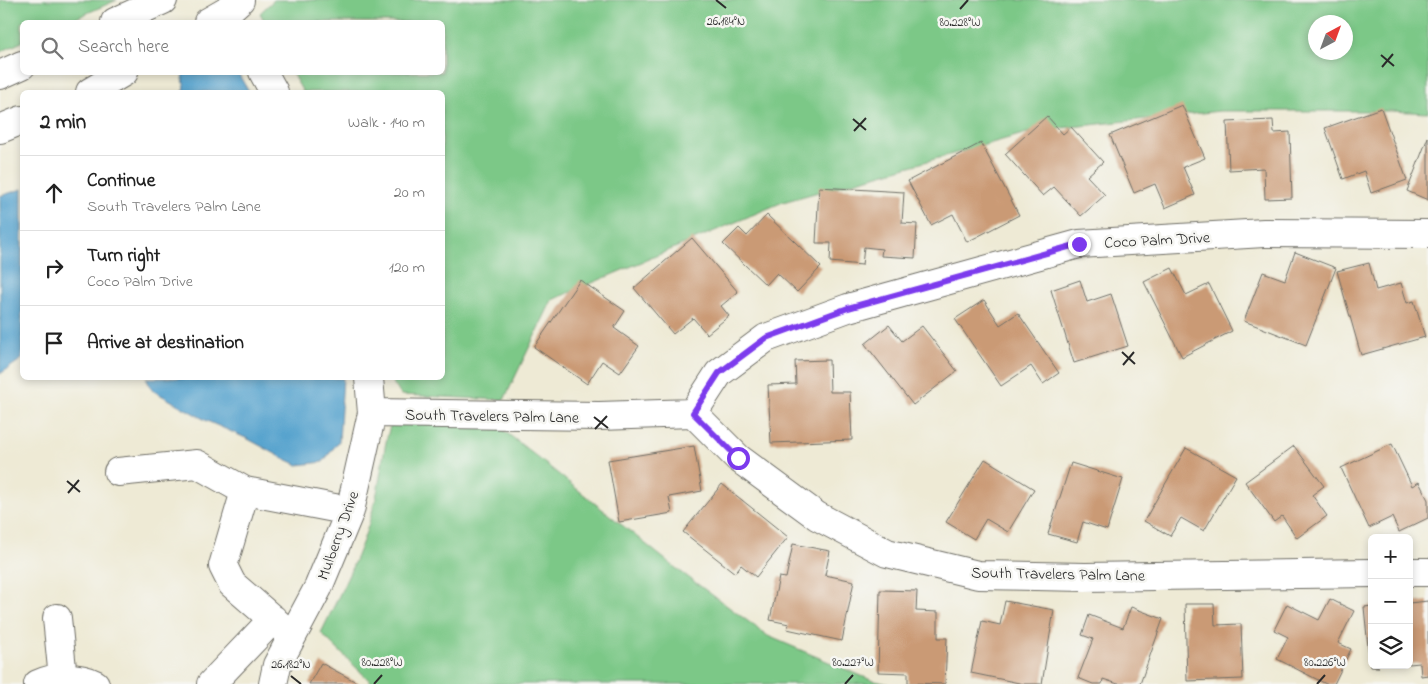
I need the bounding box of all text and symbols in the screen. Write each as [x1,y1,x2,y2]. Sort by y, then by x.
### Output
text: 26.184°N [707,13,745,31]
text: 80.228°W [939,14,981,32]
north arrow [1308,15,1353,60]
search box [20,20,445,75]
icon: search [38,34,66,62]
text: Search here [78,34,169,61]
text: 2 min [40,108,86,138]
text: Walk · 140 m [348,111,425,135]
text: Continue [87,168,155,195]
icon: ahead [40,179,68,207]
text: 20 m [394,181,425,205]
text: South Travelers Palm Lane [87,195,261,219]
street label: Coco Palm Drive [1104,226,1211,256]
route end [1068,233,1091,256]
text: Turn right [87,243,160,270]
icon: right [40,254,68,282]
text: 120 m [389,256,425,280]
text: Coco Palm Drive [87,270,193,294]
icon: arrive [40,329,68,357]
text: Arrive at destination [87,330,244,357]
street label: South Travelers Palm Lane [405,403,580,431]
route start [727,447,750,470]
street label: Mulberry Drive [312,487,366,584]
map controls [1368,534,1413,669]
button: + [1368,534,1413,579]
street label: South Travelers Palm Lane [971,561,1146,589]
button: − [1368,579,1413,624]
button: layers [1368,624,1413,669]
text: 80.228°W [361,654,403,672]
text: 80.227°W [832,654,874,672]
text: 80.226°W [1304,654,1346,672]
text: 26.182°N [271,656,311,674]

